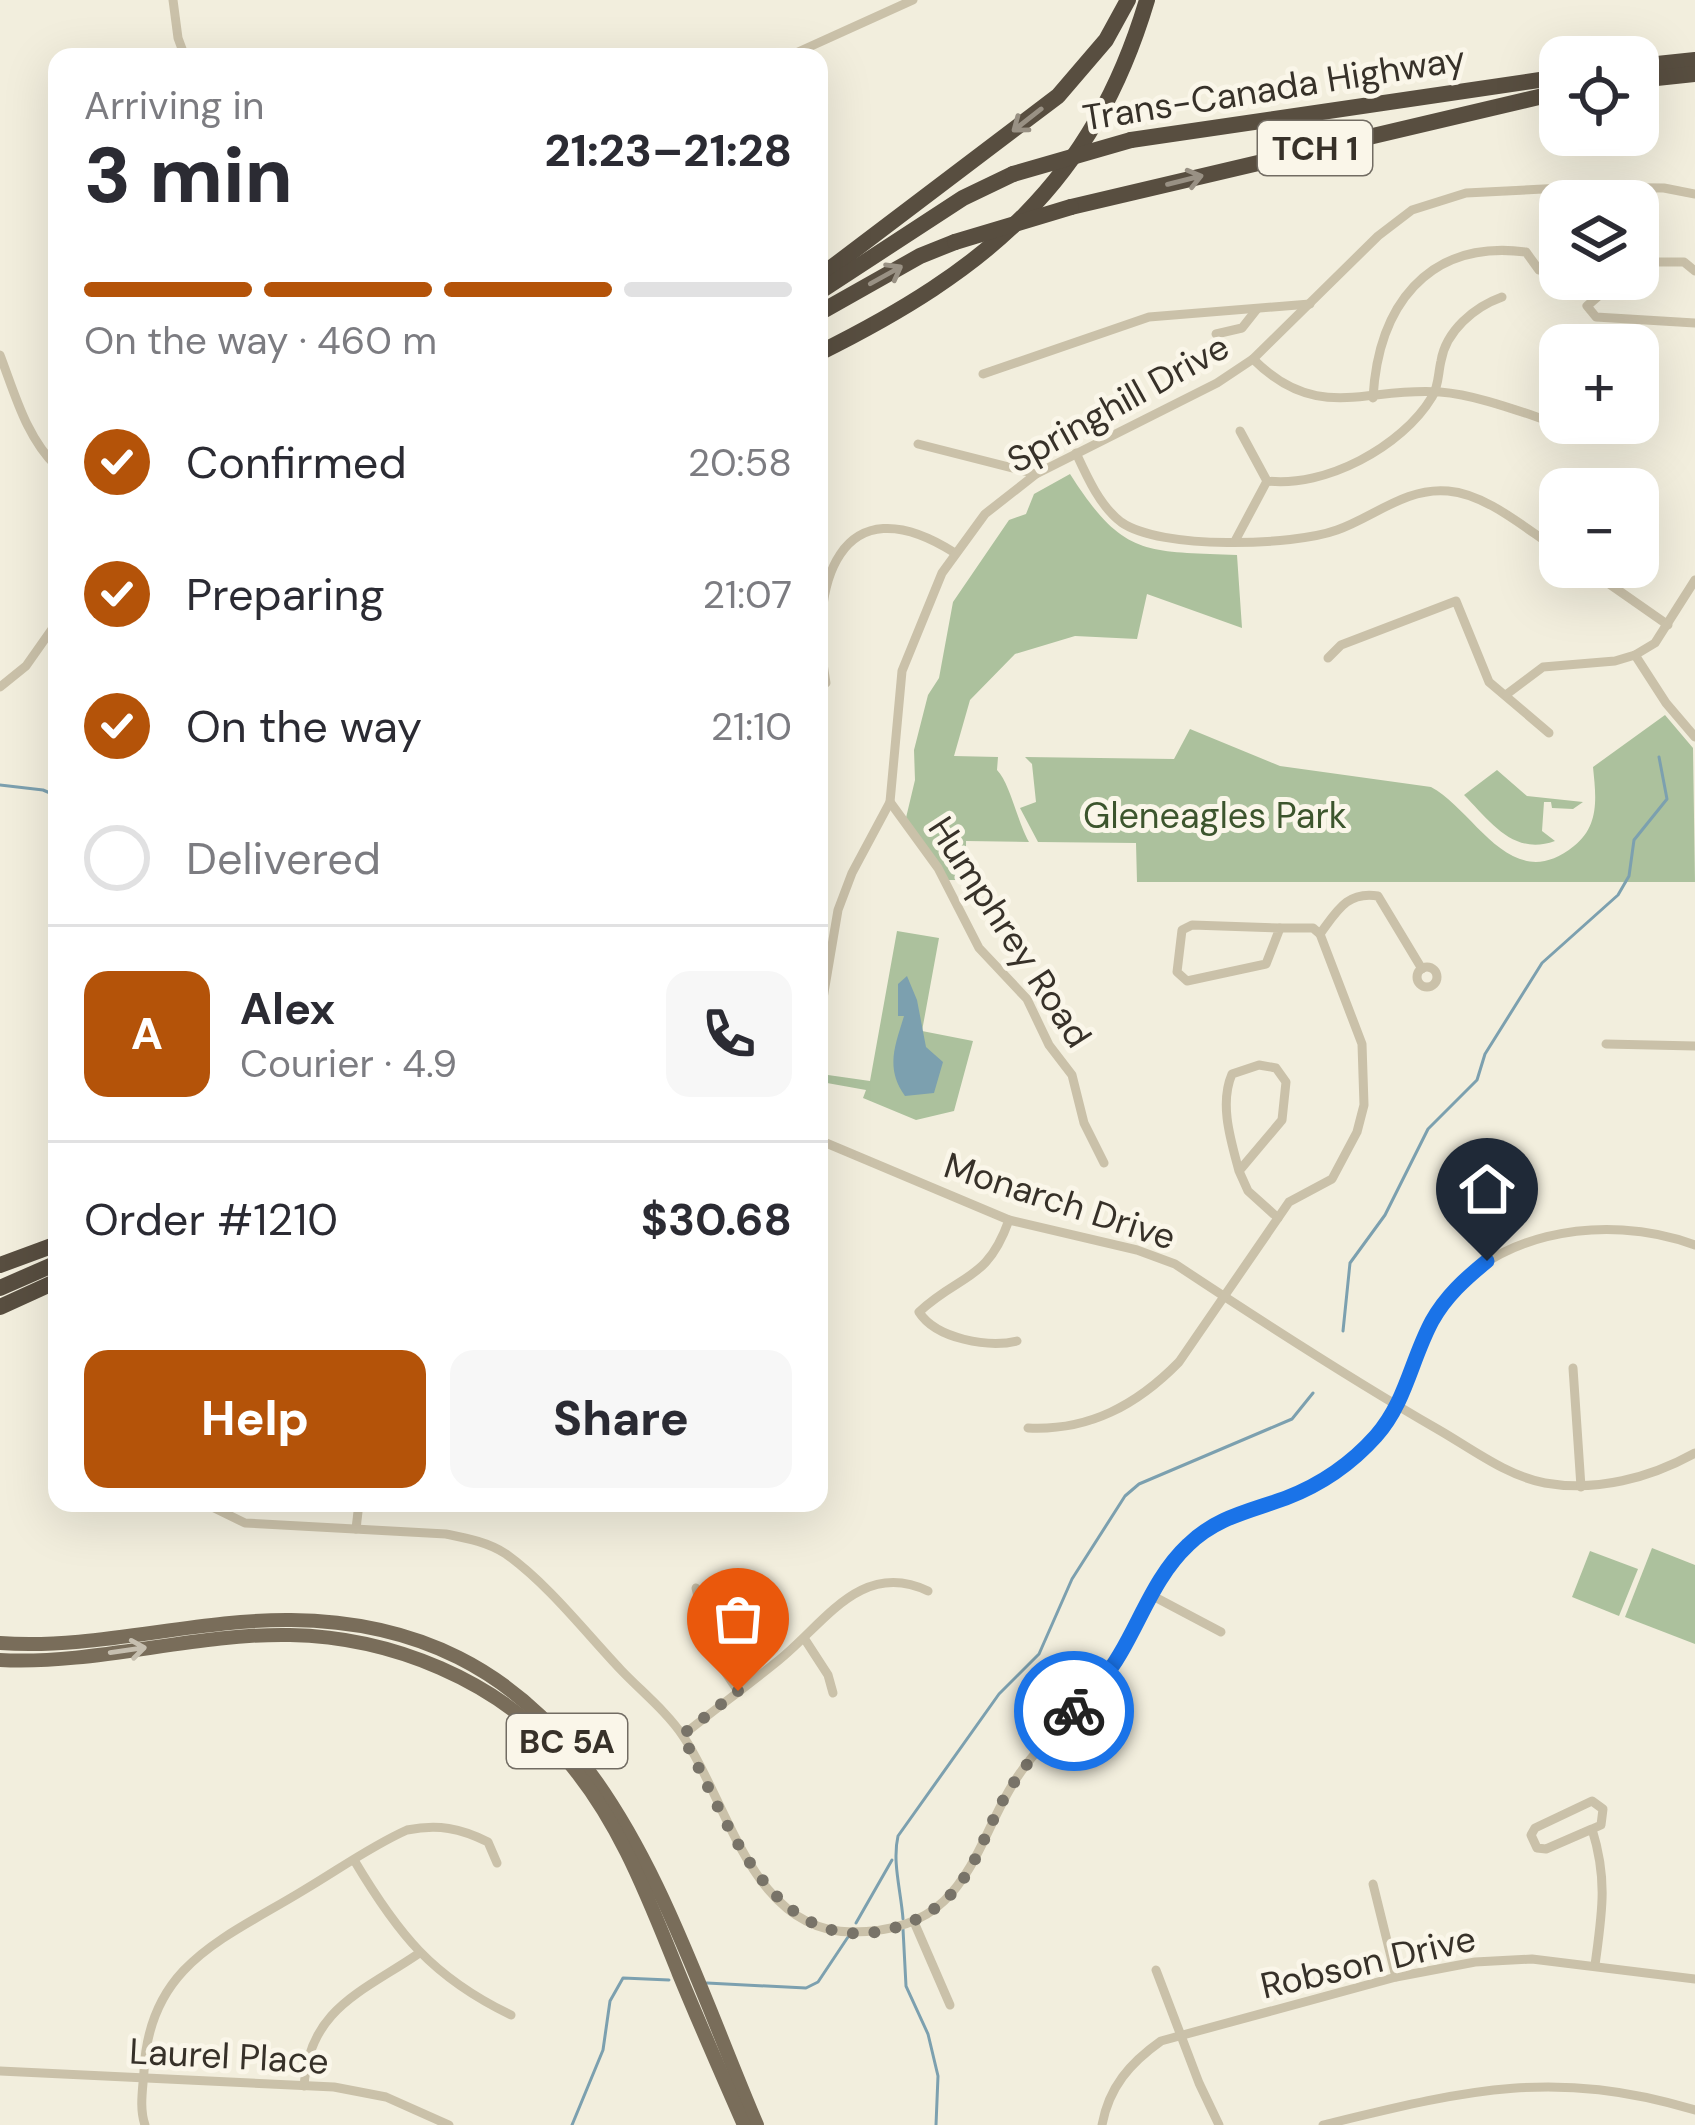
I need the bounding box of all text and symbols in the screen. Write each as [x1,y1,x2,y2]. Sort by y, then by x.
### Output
street label: Trans-Canada Highway [1079,35,1469,141]
map controls [1539,36,1659,588]
button: locate [1539,36,1659,156]
text: Arriving in [84,80,264,131]
one-way arrow [1011,106,1043,133]
text: 21:23–21:28 [544,121,792,180]
road number: TCH 1 [1258,121,1372,175]
text: 3 min [84,125,293,226]
one-way arrow [1165,168,1203,190]
button: layers [1539,180,1659,300]
one-way arrow [867,263,902,286]
text: On the way · 460 m [84,315,437,366]
street label: Springhill Drive [999,323,1237,483]
button: + [1539,324,1659,444]
icon: check [84,429,150,495]
text: Confirmed [186,433,407,492]
text: 20:58 [688,437,792,488]
button: − [1539,468,1659,588]
icon: check [84,561,150,627]
text: Preparing [186,565,385,624]
text: 21:07 [703,569,792,620]
icon: check [84,693,150,759]
text: On the way [186,697,422,756]
text: 21:10 [711,701,792,752]
park label: Gleneagles Park [1083,792,1347,839]
street label: Humphrey Road [918,808,1102,1056]
text: Delivered [186,829,381,888]
button: phone [666,971,792,1097]
text: Alex [240,979,335,1038]
text: A [131,1004,163,1063]
text: Courier · 4.9 [240,1038,457,1089]
pin [1436,1138,1538,1261]
street label: Monarch Drive [938,1141,1182,1261]
icon: home [1454,1156,1520,1222]
text: Order #1210 [84,1190,338,1249]
text: $30.68 [641,1190,792,1249]
button: Help [84,1350,426,1488]
button: Share [450,1350,792,1488]
pin [687,1568,789,1691]
icon: bag [705,1586,771,1652]
one-way arrow [108,1638,147,1661]
courier [1014,1651,1134,1771]
icon: bike [1041,1678,1107,1744]
road number: BC 5A [507,1714,627,1768]
street label: Robson Drive [1256,1914,1480,2010]
street label: Laurel Place [128,2027,330,2085]

